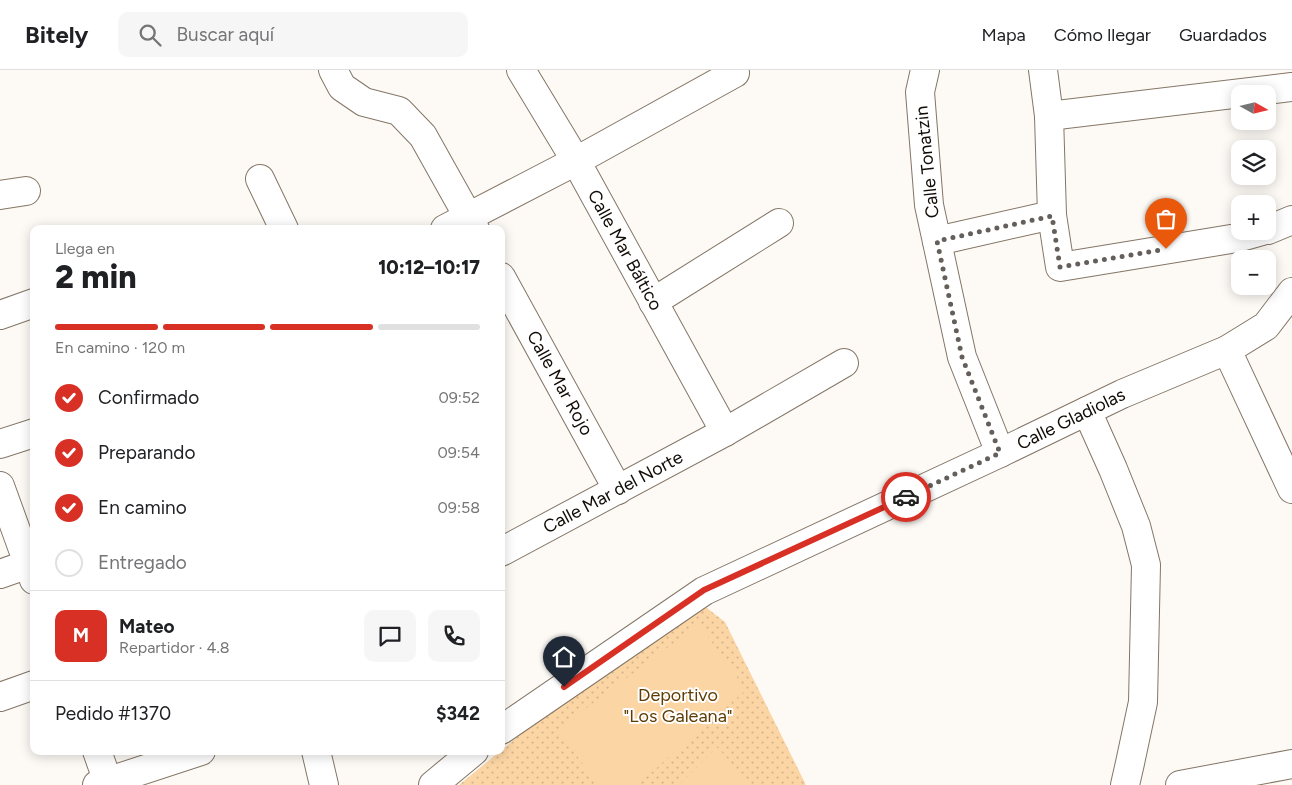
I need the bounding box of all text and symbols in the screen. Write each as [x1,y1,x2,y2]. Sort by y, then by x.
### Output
search box [118,12,468,57]
text: Bitely [25,20,88,49]
icon: search [136,21,164,49]
text: Buscar aquí [176,23,274,46]
text: Mapa [981,24,1026,46]
text: Cómo llegar [1054,24,1151,46]
text: Guardados [1179,24,1267,46]
north arrow [1231,85,1276,130]
map controls [1231,85,1276,295]
street label: Calle Tonatzin [910,105,944,219]
button: layers [1231,140,1276,185]
street label: Calle Mar Báltico [583,186,667,314]
button: + [1231,195,1276,240]
pin [1145,198,1187,249]
icon: bag [1152,205,1180,233]
text: Llega en [55,239,115,258]
button: − [1231,250,1276,295]
text: 10:12–10:17 [378,256,480,279]
text: 2 min [55,258,137,296]
street label: Calle Mar Rojo [522,327,598,439]
text: En camino · 120 m [55,338,185,357]
street label: Calle Gladiolas [1013,383,1129,455]
icon: check [55,384,83,412]
text: Confirmado [98,386,199,409]
text: 09:52 [438,388,480,407]
icon: check [55,439,83,467]
text: Preparando [98,441,196,464]
text: 09:54 [438,443,480,462]
street label: Calle Mar del Norte [539,446,687,538]
courier [881,472,931,522]
icon: car [892,483,920,511]
icon: check [55,494,83,522]
text: En camino [98,496,187,519]
text: 09:58 [438,498,480,517]
text: Entregado [98,551,187,574]
button: chat [364,610,416,662]
button: phone [428,610,480,662]
text: Mateo [119,615,174,638]
text: M [73,624,89,647]
pin [543,636,585,687]
text: Repartidor · 4.8 [119,638,230,657]
icon: home [550,643,578,671]
park label: Deportivo "Los Galeana" [623,684,733,727]
text: Pedido #1370 [55,702,171,725]
text: $342 [436,702,480,725]

